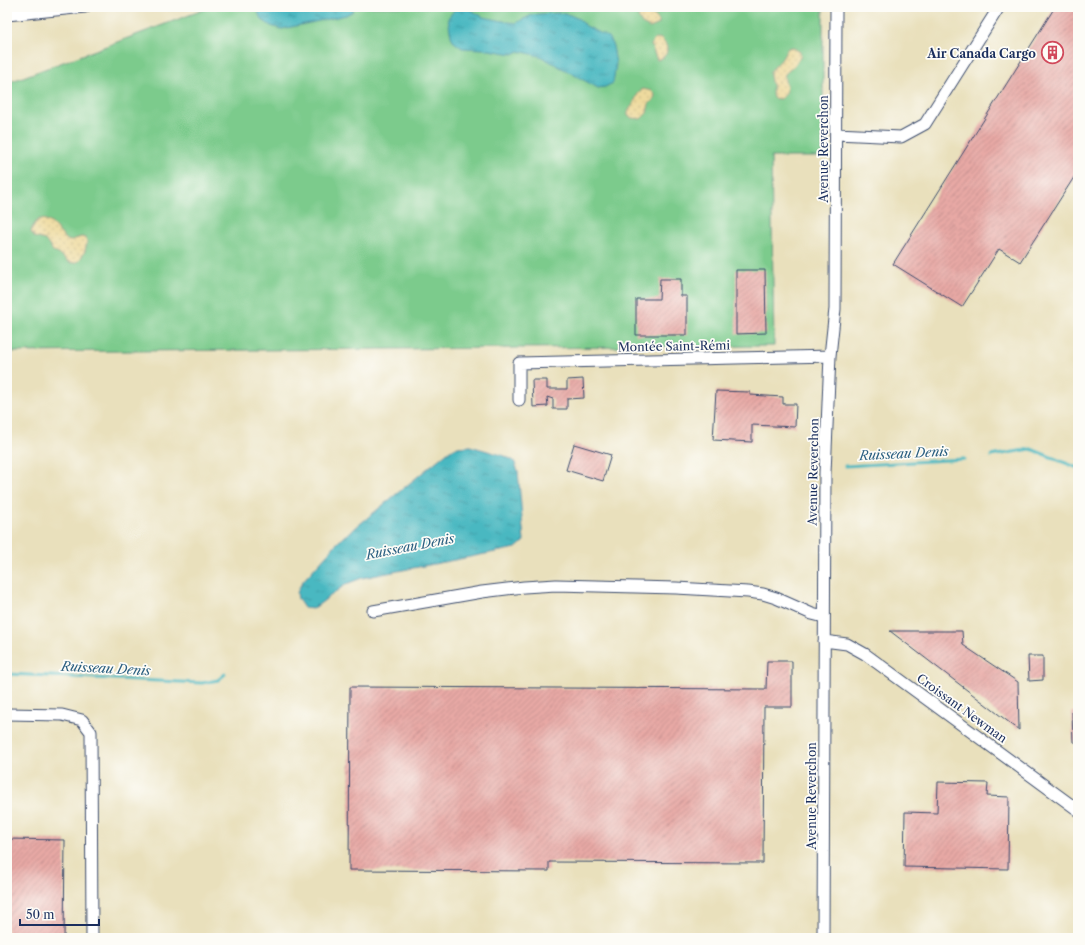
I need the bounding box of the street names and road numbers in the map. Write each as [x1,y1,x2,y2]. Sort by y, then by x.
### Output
street label: Avenue Reverchon [816,95,831,204]
street label: Montée Saint-Rémi [618,338,731,354]
street label: Avenue Reverchon [805,418,821,527]
street label: Croissant Newman [914,670,1010,746]
street label: Avenue Reverchon [804,742,819,851]

